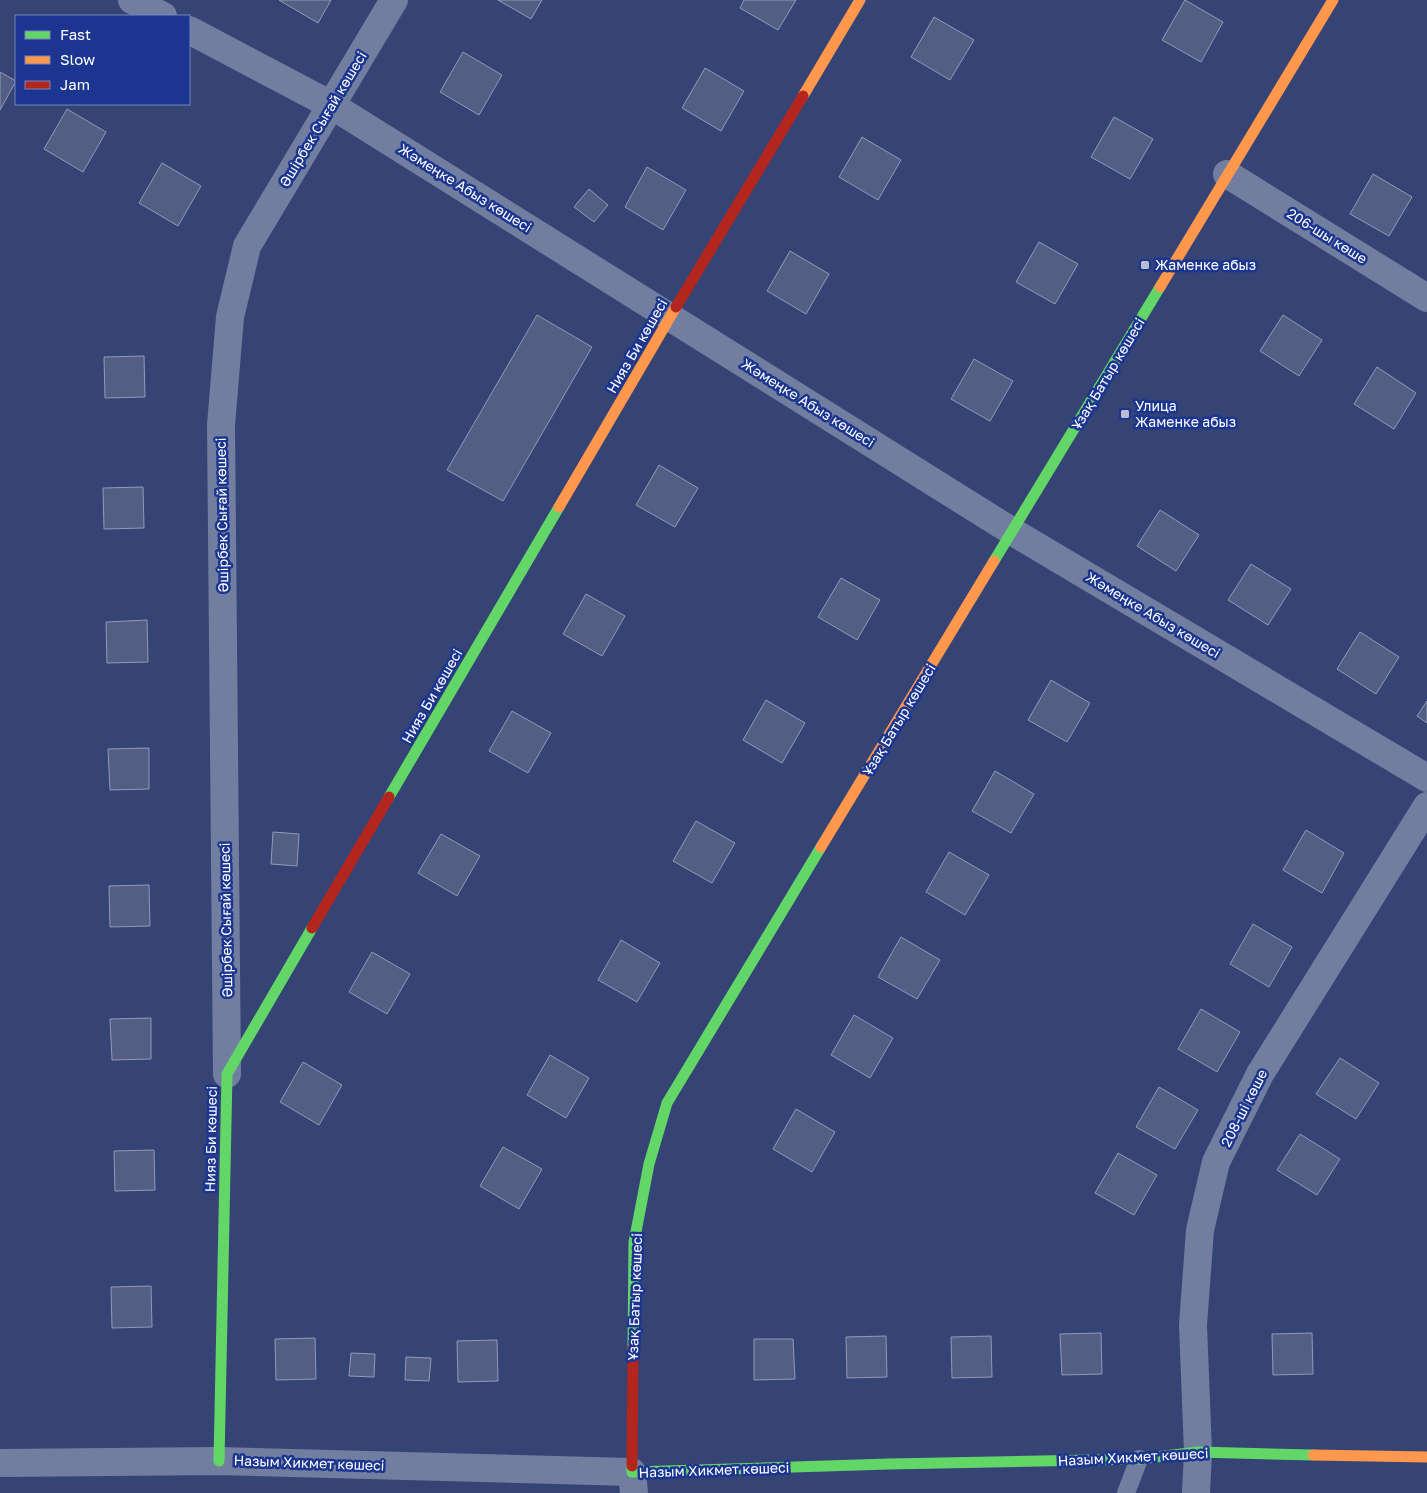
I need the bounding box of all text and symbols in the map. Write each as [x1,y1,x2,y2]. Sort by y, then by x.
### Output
legend [15,15,190,105]
text: Fast [60,25,91,43]
street label: Әшірбек Сығай көшесі [275,48,370,190]
text: Slow [60,50,95,68]
text: Jam [60,75,90,93]
street label: Жәмеңке Абыз көшесі [396,140,535,235]
street label: 206-шы көше [1284,204,1370,267]
place label: Жаменке абыз [1155,256,1256,273]
marker: Жаменке абыз [1139,259,1151,271]
street label: Нияз Би көшесі [603,295,671,396]
street label: Ұзақ Батыр көшесі [1067,315,1148,433]
street label: Жәмеңке Абыз көшесі [739,355,878,450]
place label: Улица Жаменке абыз [1135,397,1236,430]
marker: Улица Жаменке абыз [1119,408,1131,420]
street label: Әшірбек Сығай көшесі [212,437,231,593]
street label: Жәмеңке Абыз көшесі [1083,568,1223,661]
street label: Нияз Би көшесі [398,645,466,746]
street label: Ұзақ Батыр көшесі [858,661,939,779]
street label: Әшірбек Сығай көшесі [216,842,235,998]
street label: 208-ші көше [1217,1066,1270,1149]
street label: Нияз Би көшесі [201,1086,220,1192]
street label: Ұзақ Батыр көшесі [624,1233,645,1361]
street label: Назым Хикмет көшесі [1057,1444,1209,1469]
street label: Назым Хикмет көшесі [233,1451,385,1474]
street label: Назым Хикмет көшесі [638,1458,790,1481]

